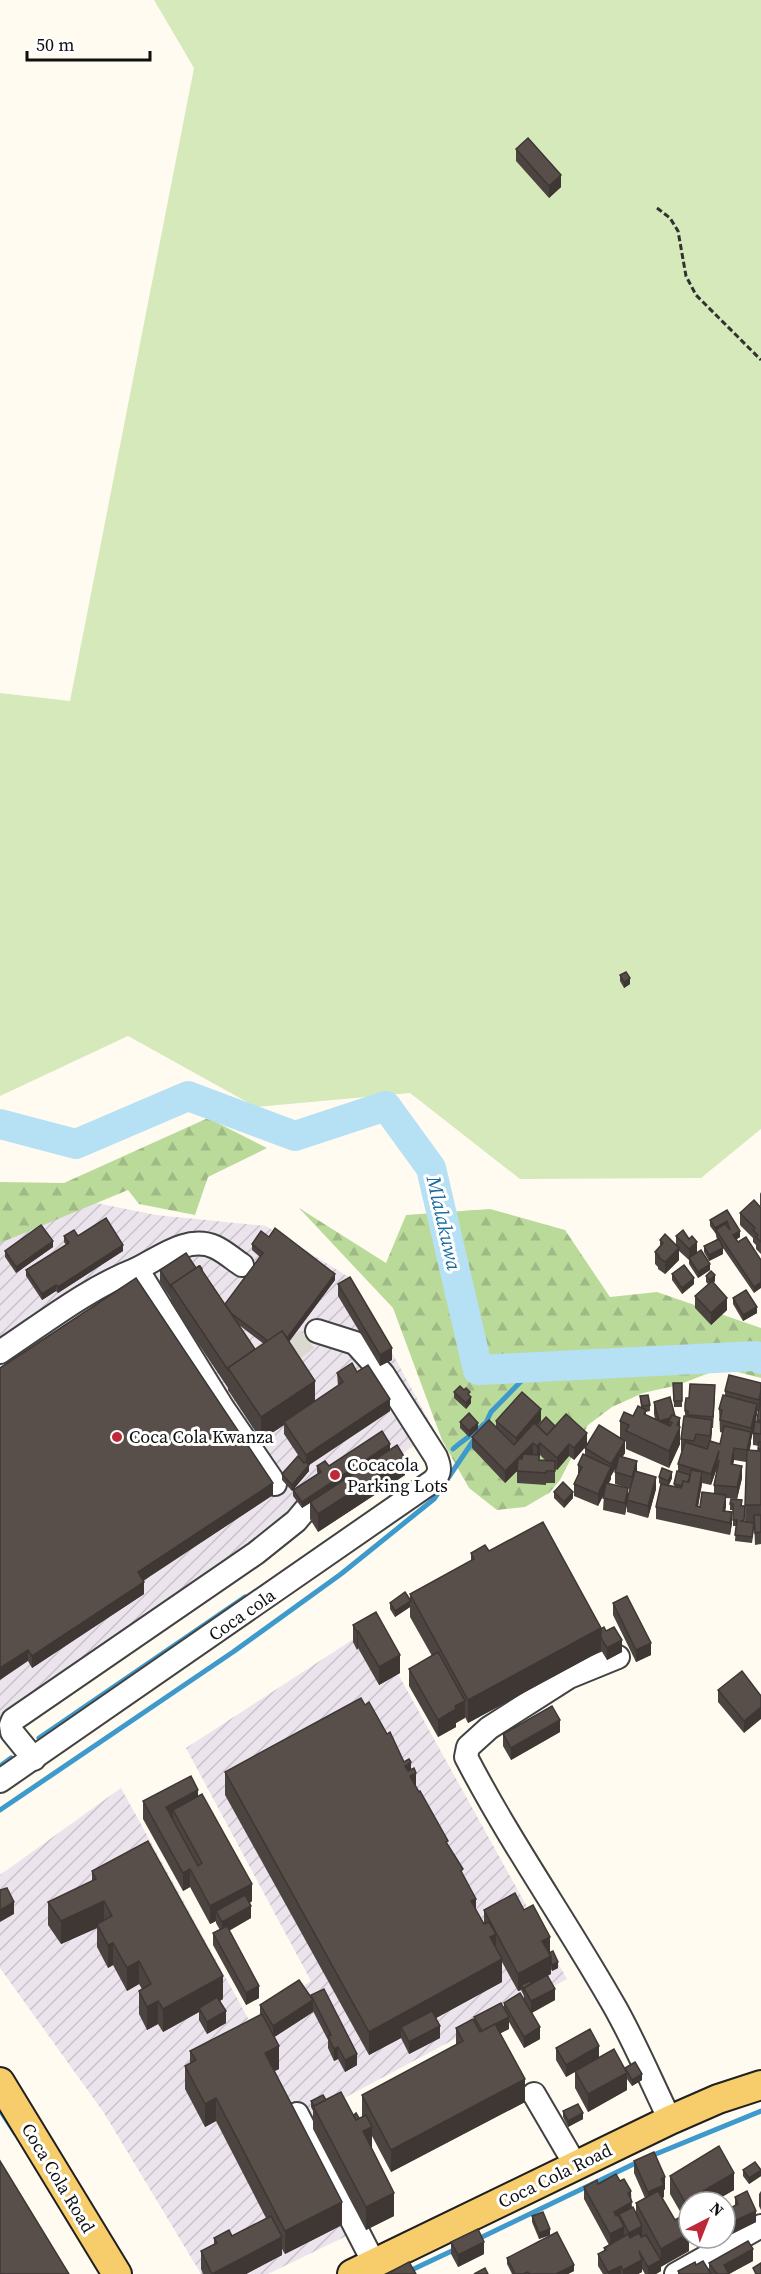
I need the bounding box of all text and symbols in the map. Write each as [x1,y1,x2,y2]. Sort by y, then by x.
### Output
scale bar [27,24,150,62]
text: 50 m [36,32,74,57]
water label: Mlalakuwa [419,1172,469,1273]
place label: Coca Cola Kwanza [129,1424,275,1449]
marker: Coca Cola Kwanza [110,1430,124,1444]
place label: Cocacola Parking Lots [347,1452,448,1498]
marker: Cocacola Parking Lots [328,1468,342,1482]
street label: Coca cola [203,1582,281,1647]
street label: Coca Cola Road [16,2118,101,2237]
street label: Coca Cola Road [494,2137,616,2214]
north arrow [677,2190,737,2250]
text: N [705,2197,729,2221]

